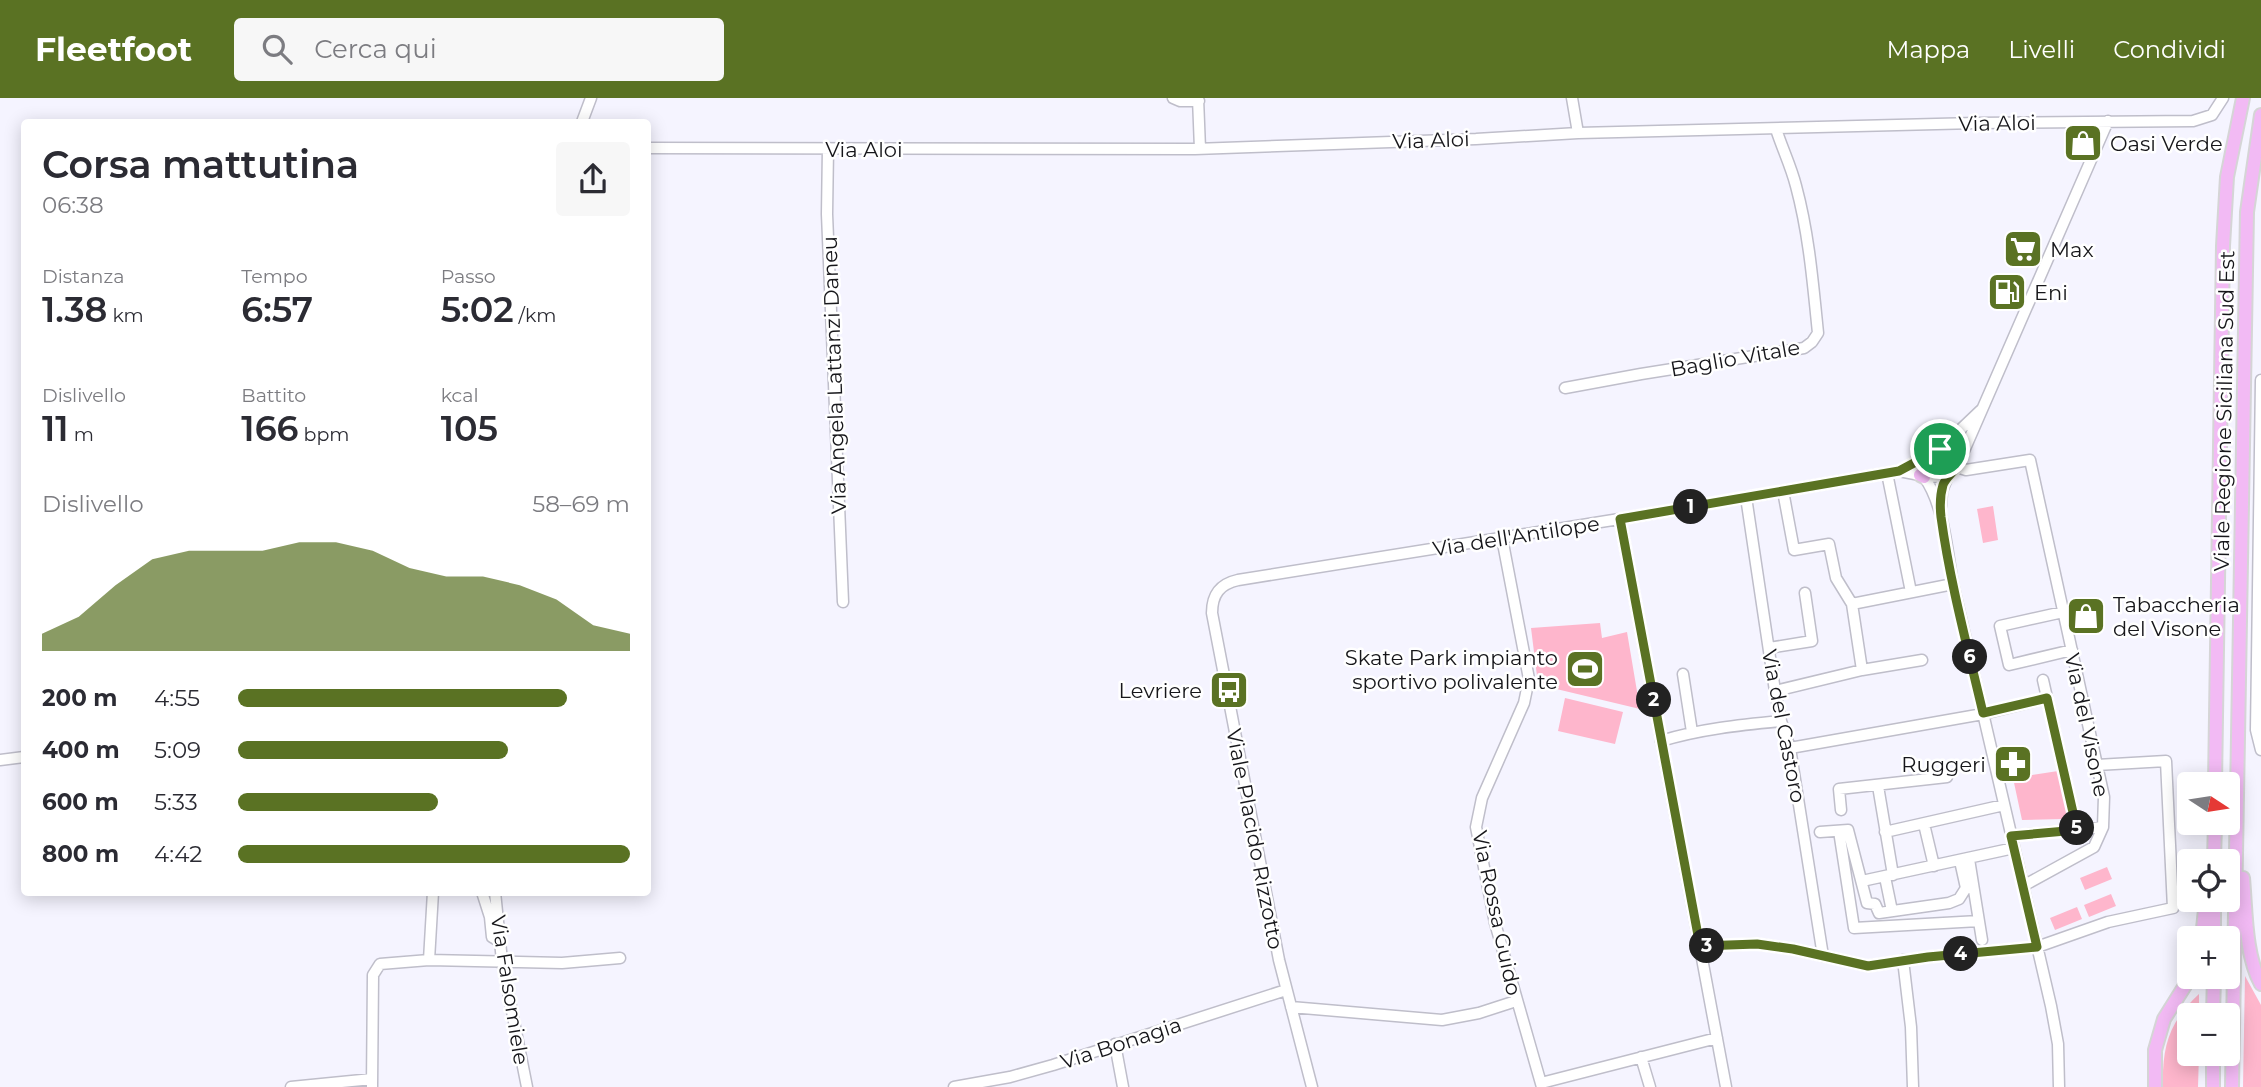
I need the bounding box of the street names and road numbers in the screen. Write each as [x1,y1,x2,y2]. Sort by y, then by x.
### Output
street label: Via Aloi [1958,110,2036,136]
street label: Via Aloi [1392,126,1470,154]
street label: Via Aloi [825,137,903,162]
street label: Via Angela Lattanzi Daneu [817,236,851,514]
street label: Viale Regione Siciliana Sud Est [2209,250,2239,572]
street label: Baglio Vitale [1668,334,1802,382]
street label: Via dell'Antilope [1431,510,1601,562]
street label: Via del Castoro [1757,647,1811,805]
street label: Via del Visone [2060,651,2114,799]
street label: Viale Placido Rizzotto [1221,727,1289,951]
street label: Via Rossa Guido [1467,828,1527,998]
street label: Via Falsomiele [486,913,534,1067]
street label: Via Bonagia [1057,1012,1185,1074]

